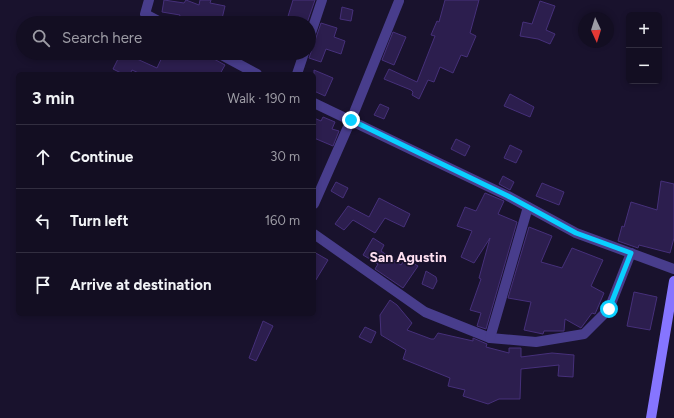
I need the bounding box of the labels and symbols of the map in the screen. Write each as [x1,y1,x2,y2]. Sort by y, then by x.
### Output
north arrow [578,12,614,48]
route end [342,111,360,129]
district label: San Agustin [369,249,447,266]
route start [600,300,618,318]

